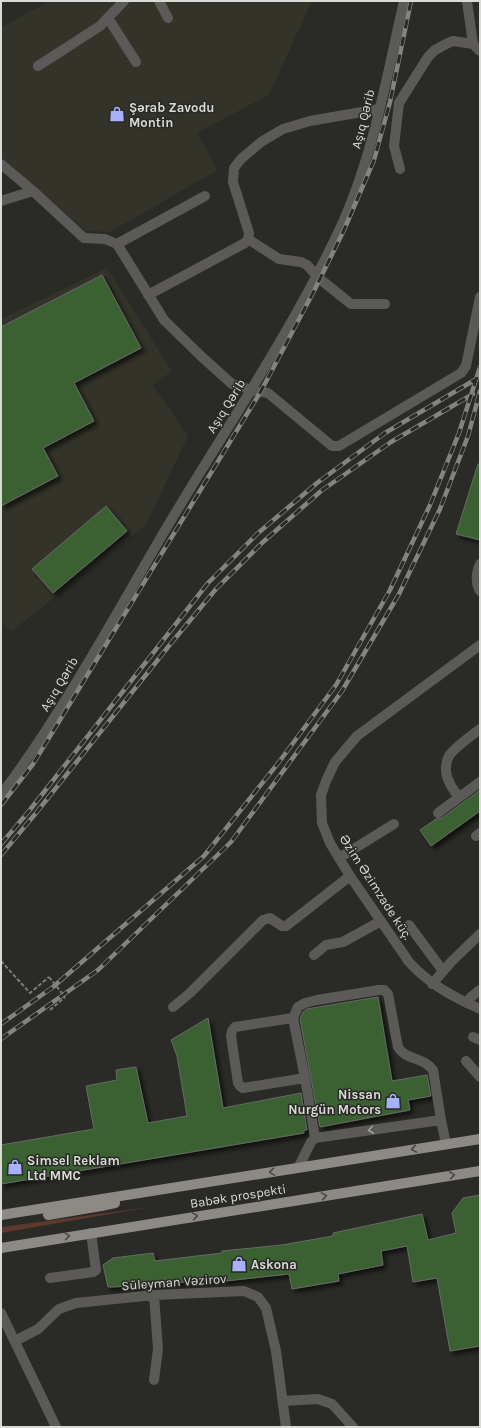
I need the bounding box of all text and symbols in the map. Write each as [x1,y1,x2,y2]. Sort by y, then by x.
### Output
street label: Aşıq Qərib [348,88,379,151]
place label: Şərab Zavodu Montin [129,100,215,130]
shop icon: Şərab Zavodu Montin [108,105,126,123]
street label: Aşıq Qərib [204,376,249,436]
street label: Aşıq Qərib [37,654,82,714]
street label: Əzim Əzimzade küç. [336,832,416,942]
place label: Nissan Nurgün Motors [288,1087,381,1117]
shop icon: Nissan Nurgün Motors [384,1092,402,1110]
one-way arrow [368,1125,374,1134]
one-way arrow [411,1144,417,1153]
place label: Simsel Reklam Ltd MMC [27,1153,120,1183]
shop icon: Simsel Reklam Ltd MMC [6,1158,24,1176]
one-way arrow [268,1167,275,1176]
one-way arrow [449,1171,455,1180]
street label: Babək prospekti [189,1181,287,1211]
one-way arrow [321,1192,327,1200]
one-way arrow [192,1212,199,1221]
one-way arrow [64,1233,70,1241]
shop icon: Askona [230,1255,248,1273]
place label: Askona [251,1257,297,1272]
street label: Süleyman Vəzirov [121,1271,227,1293]

